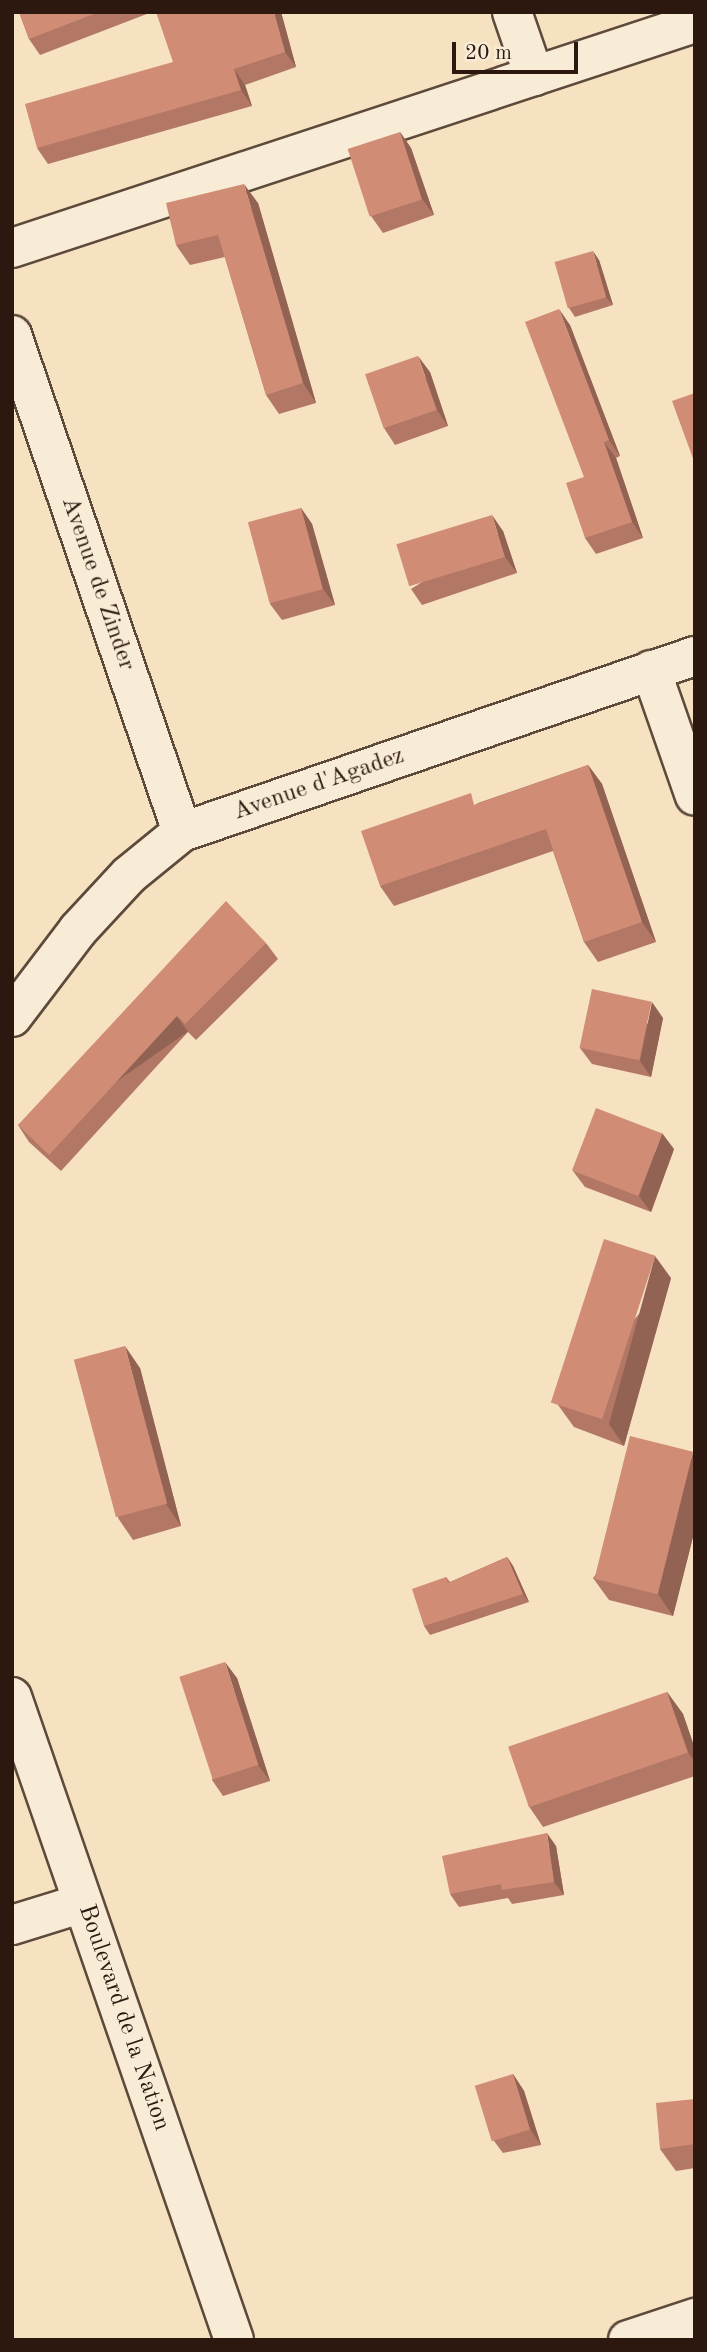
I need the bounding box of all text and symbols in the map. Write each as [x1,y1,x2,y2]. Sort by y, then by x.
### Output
scale bar [455,28,581,72]
text: 20 m [465,43,512,64]
street label: Avenue de Zinder [54,493,140,675]
street label: Avenue d'Agadez [230,742,408,828]
street label: Boulevard de la Nation [71,1901,175,2135]

